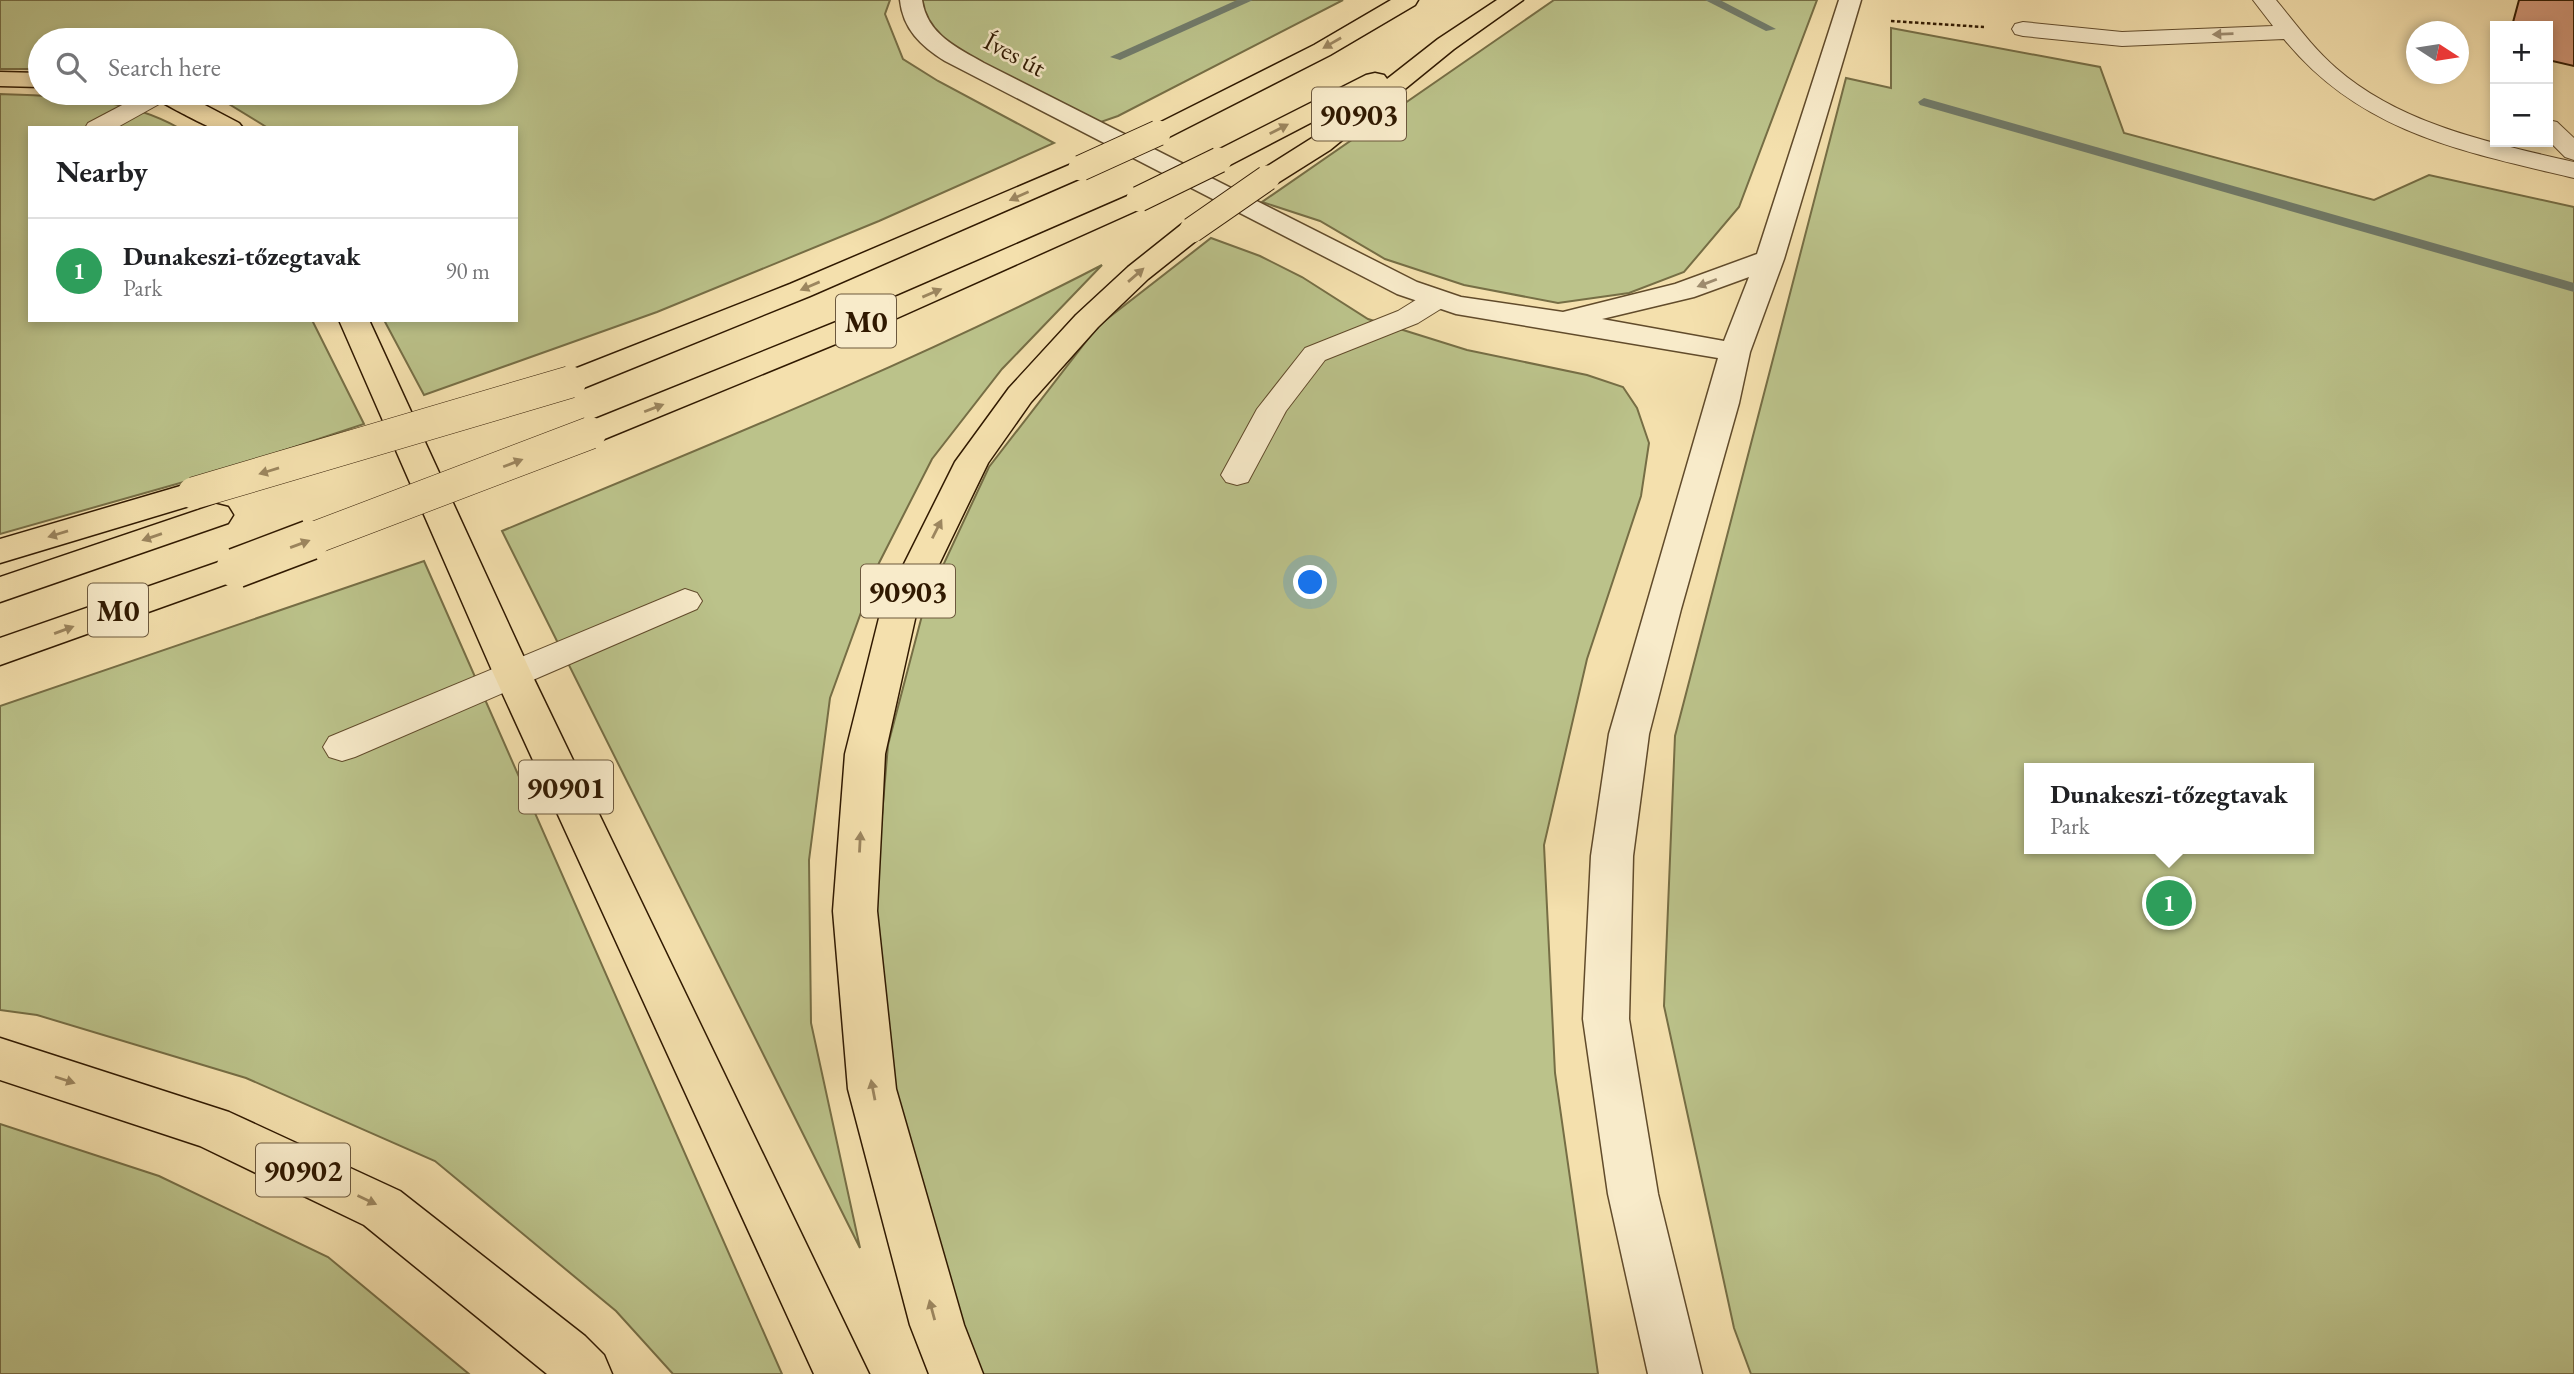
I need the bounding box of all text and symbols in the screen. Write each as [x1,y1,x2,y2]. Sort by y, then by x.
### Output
north arrow [2406,21,2469,84]
map controls [2490,21,2553,147]
button: + [2490,21,2553,84]
street label: Íves út [978,24,1052,84]
search box [28,28,518,105]
one-way arrow [2212,29,2234,40]
one-way arrow [1323,37,1342,50]
icon: search [52,48,90,86]
text: Search here [108,50,221,84]
button: − [2490,84,2553,147]
road number: 90903 [1312,88,1406,140]
one-way arrow [1269,123,1289,134]
text: Nearby [56,152,148,191]
one-way arrow [1008,191,1029,202]
text: Dunakeszi-tőzegtavak [123,239,360,273]
text: 1 [73,256,85,286]
text: 90 m [445,256,490,286]
one-way arrow [1128,268,1145,283]
text: Park [123,273,162,303]
one-way arrow [1696,278,1717,289]
one-way arrow [799,281,820,292]
one-way arrow [922,287,942,299]
road number: M0 [836,294,896,348]
one-way arrow [644,403,665,414]
one-way arrow [502,458,523,469]
one-way arrow [259,467,280,477]
one-way arrow [931,519,942,539]
one-way arrow [48,529,69,539]
one-way arrow [141,532,162,543]
one-way arrow [290,539,311,550]
road number: 90903 [861,564,955,618]
your location [1293,565,1327,599]
road number: M0 [88,583,148,636]
one-way arrow [54,624,75,635]
road number: 90901 [519,760,613,814]
popup [2024,763,2314,854]
text: Dunakeszi-tőzegtavak [2050,777,2288,811]
text: Park [2050,811,2089,841]
one-way arrow [854,831,865,853]
pin: 1 [2146,877,2192,929]
one-way arrow [55,1075,76,1085]
one-way arrow [867,1079,878,1101]
road number: 90902 [256,1144,350,1196]
one-way arrow [356,1195,377,1206]
one-way arrow [927,1299,937,1320]

